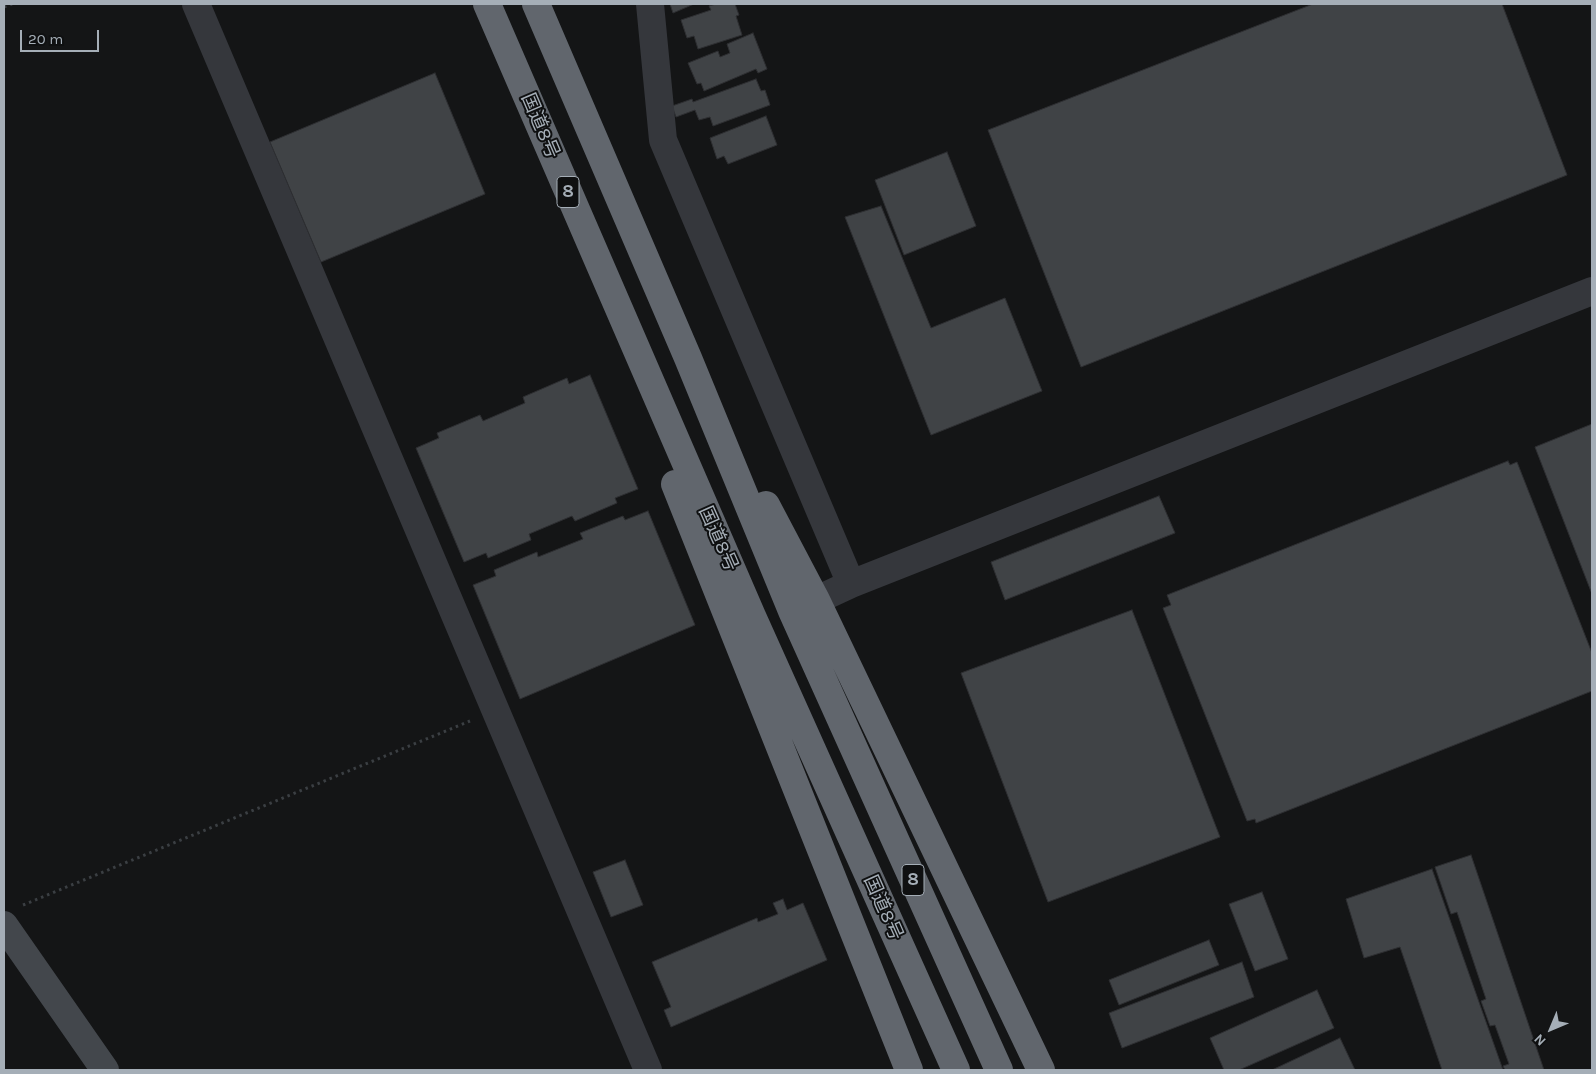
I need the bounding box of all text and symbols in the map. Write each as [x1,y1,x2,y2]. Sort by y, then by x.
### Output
scale bar [22,20,101,52]
text: 20 m [28,30,63,48]
street label: 国道8号 [516,90,564,162]
road number: 8 [557,176,579,208]
street label: 国道8号 [694,503,742,575]
road number: 8 [902,864,924,896]
street label: 国道8号 [859,872,907,944]
north arrow [1526,1004,1576,1054]
text: N [1530,1030,1550,1050]

